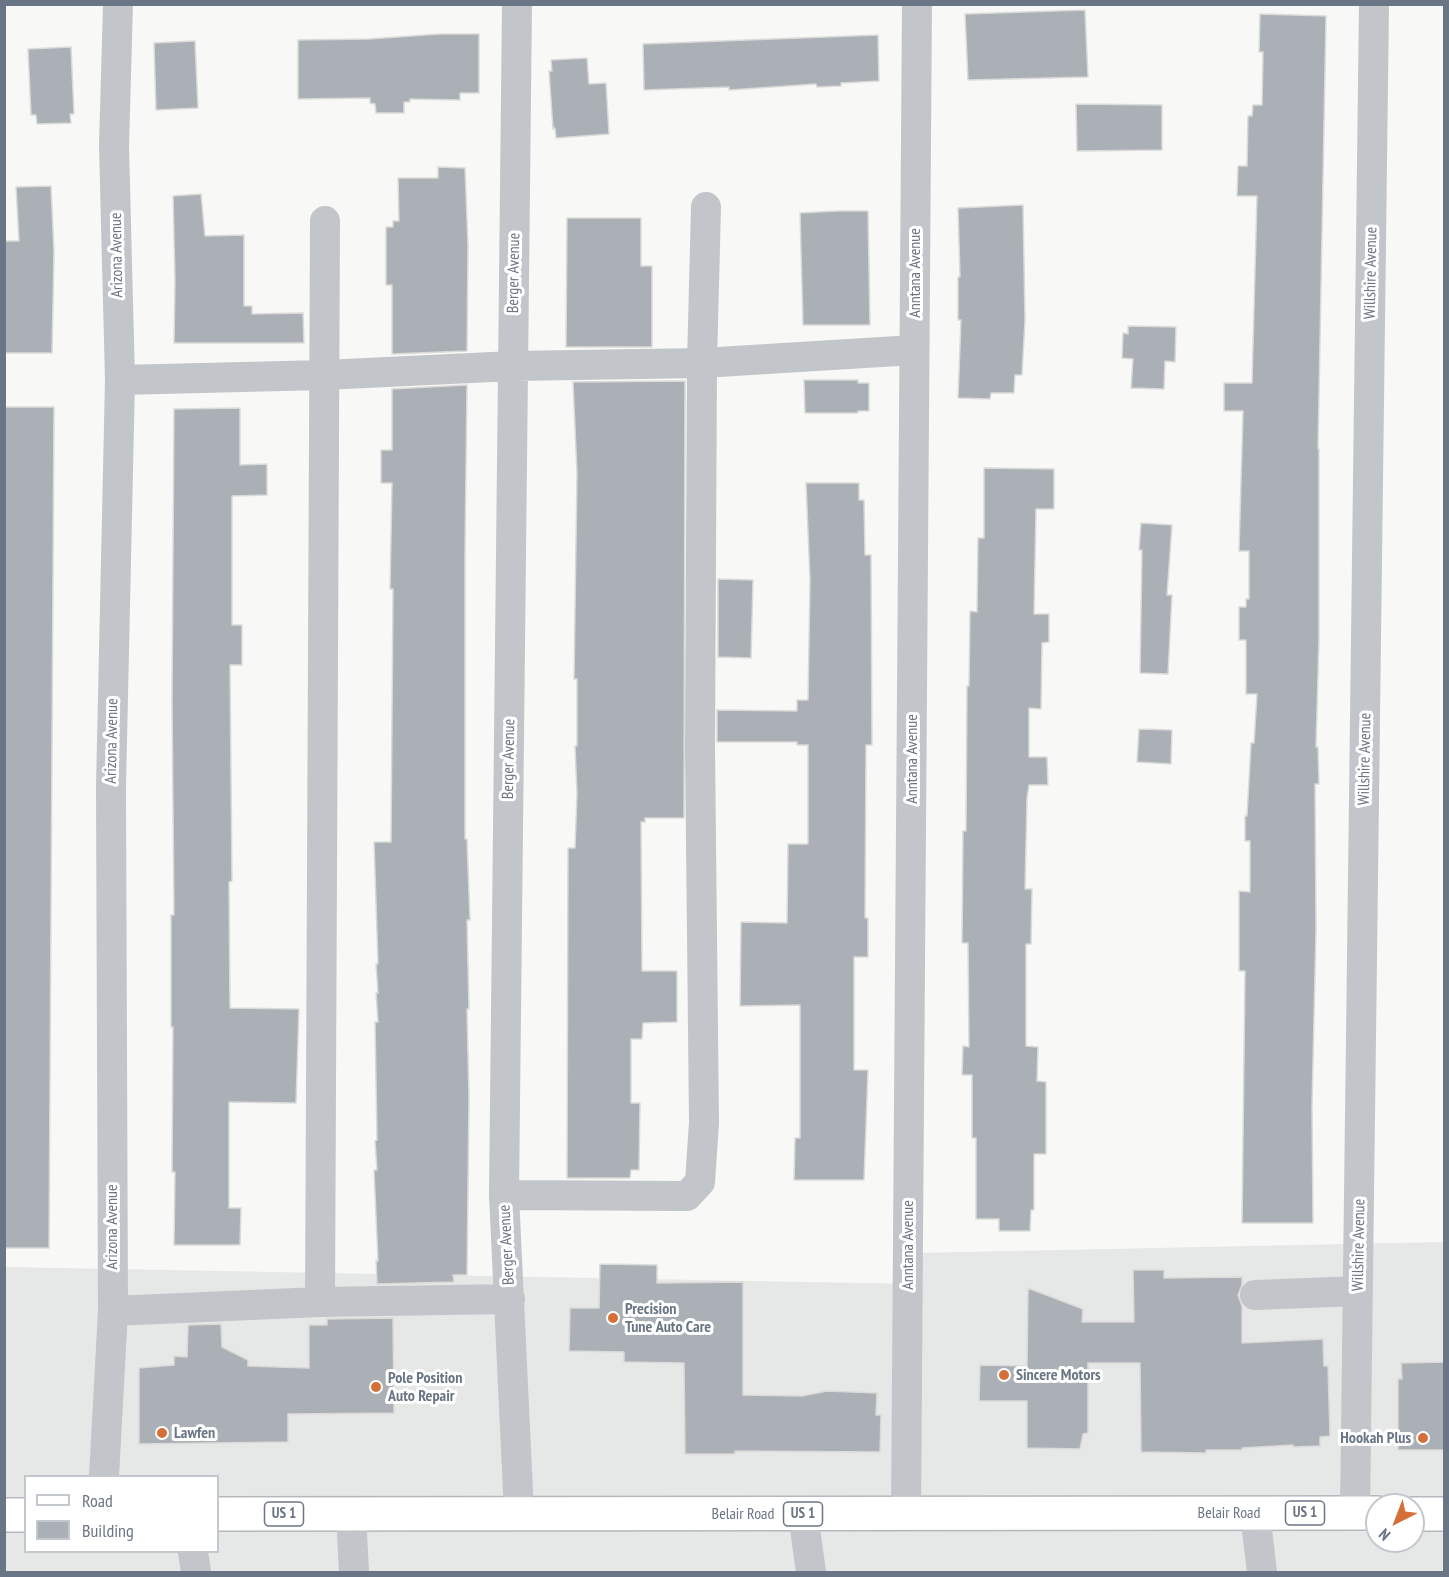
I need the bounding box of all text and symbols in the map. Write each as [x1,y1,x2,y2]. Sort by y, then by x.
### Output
street label: Arizona Avenue [107,212,127,298]
street label: Willshire Avenue [1361,227,1381,319]
street label: Anntana Avenue [905,228,925,318]
street label: Berger Avenue [504,233,524,313]
street label: Arizona Avenue [102,698,122,784]
street label: Willshire Avenue [1355,713,1375,805]
street label: Anntana Avenue [902,714,922,804]
street label: Berger Avenue [499,719,519,799]
street label: Arizona Avenue [102,1184,122,1270]
street label: Willshire Avenue [1349,1199,1369,1291]
street label: Anntana Avenue [898,1200,918,1290]
street label: Berger Avenue [495,1204,519,1286]
place label: Precision Tune Auto Care [625,1299,711,1337]
marker: Precision Tune Auto Care [606,1311,620,1325]
place label: Sincere Motors [1016,1365,1101,1385]
place label: Pole Position Auto Repair [388,1368,462,1406]
marker: Sincere Motors [997,1368,1011,1382]
marker: Pole Position Auto Repair [369,1380,383,1394]
place label: Lawfen [174,1423,215,1443]
marker: Lawfen [155,1426,169,1440]
place label: Hookah Plus [1340,1428,1411,1448]
marker: Hookah Plus [1416,1431,1430,1445]
legend [24,1475,219,1553]
text: Road [82,1489,113,1512]
north arrow [1365,1493,1425,1553]
road number: US 1 [1286,1501,1324,1525]
road number: US 1 [264,1502,304,1526]
road number: US 1 [784,1502,822,1526]
street label: Belair Road [1198,1503,1260,1523]
street label: Belair Road [712,1504,774,1524]
text: Building [82,1519,134,1542]
text: N [1374,1525,1394,1545]

